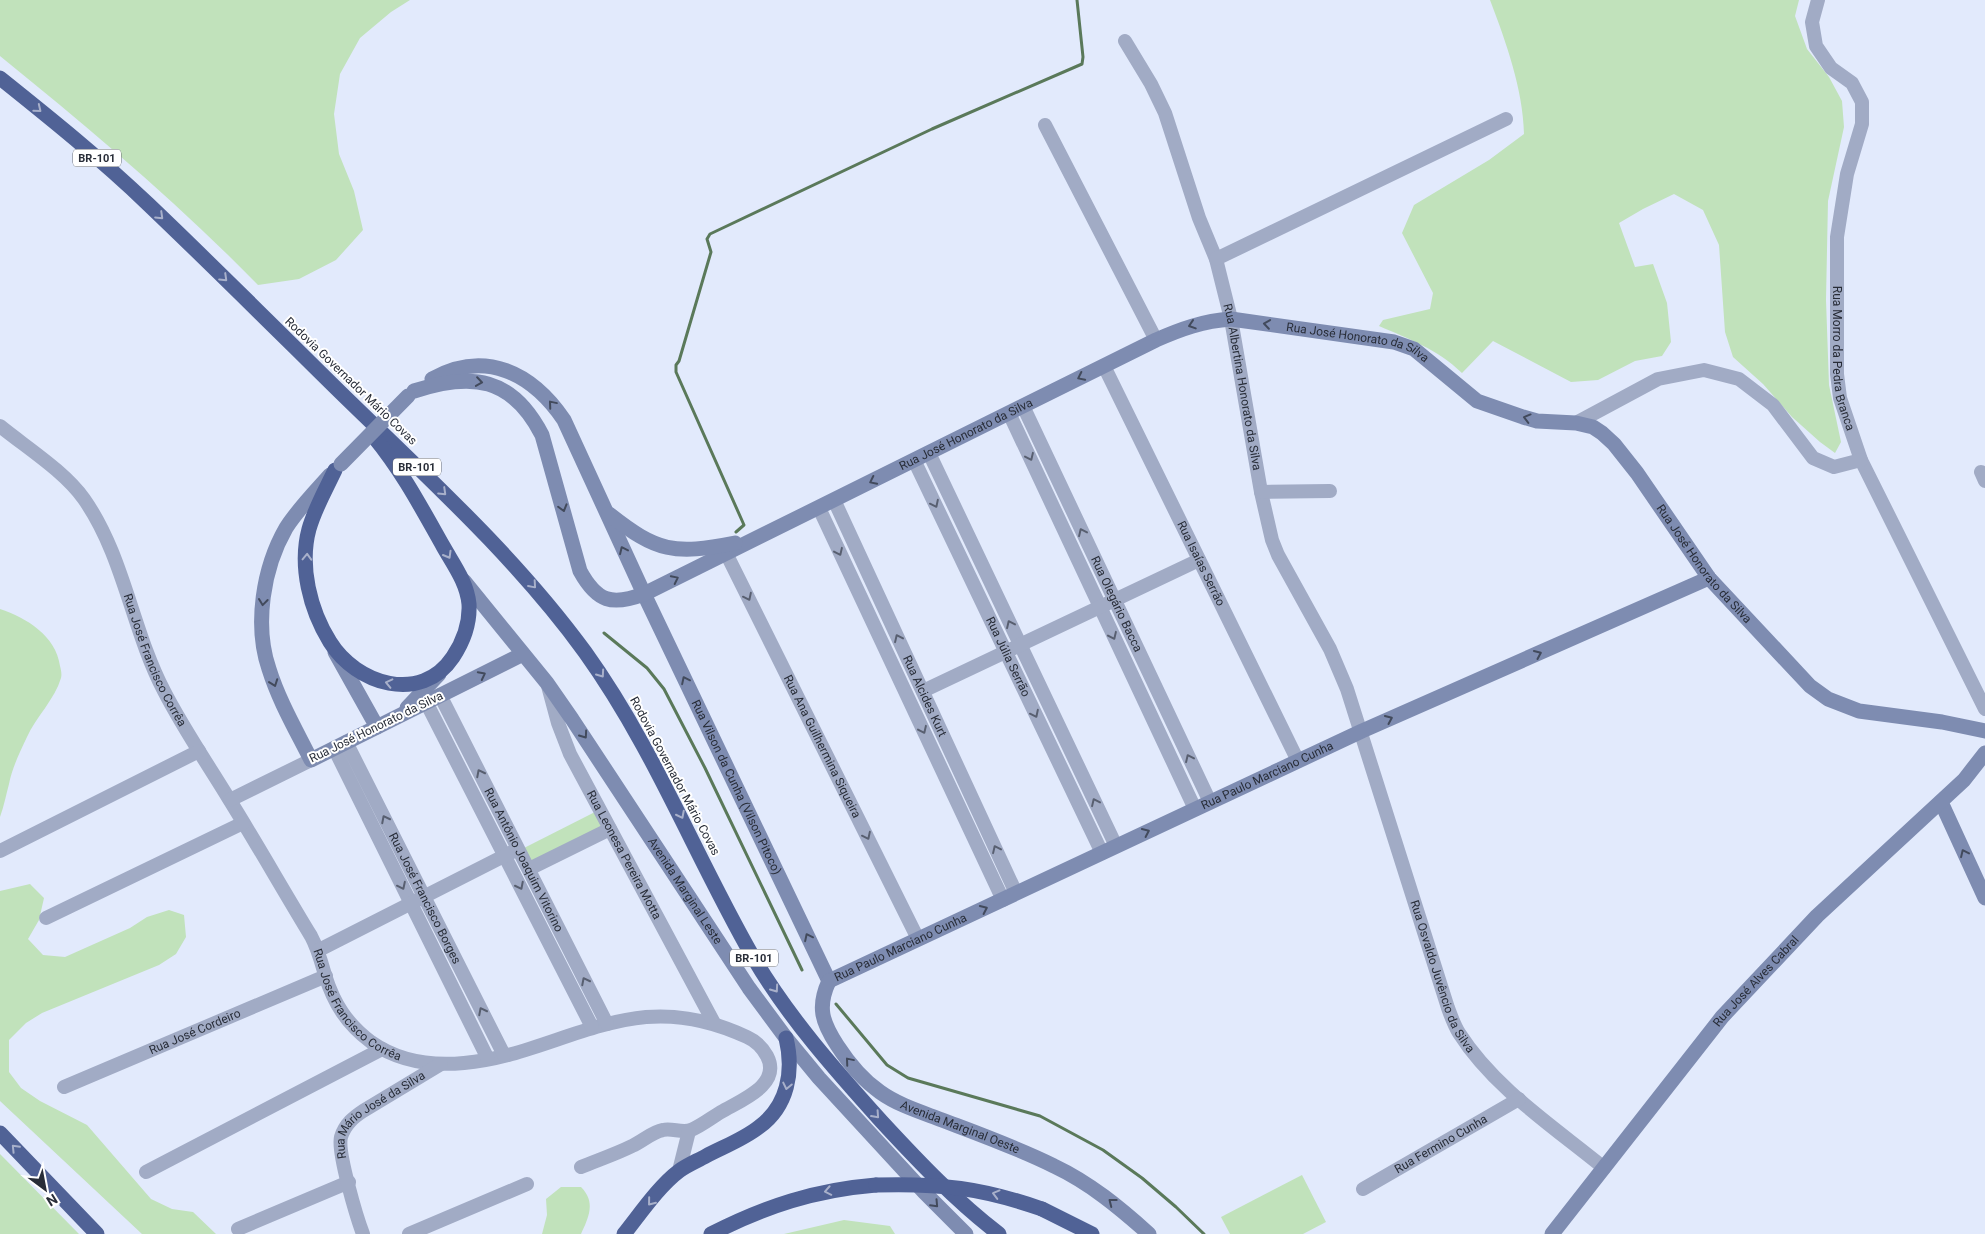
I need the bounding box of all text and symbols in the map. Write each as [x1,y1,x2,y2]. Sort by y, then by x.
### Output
one-way arrow [32,103,41,111]
road number: BR-101 [73,150,121,167]
one-way arrow [154,210,163,219]
one-way arrow [218,272,227,281]
street label: Rua Morro da Pedra Branca [1830,286,1858,432]
street label: Rua Albertina Honorato da Silva [1220,302,1264,472]
street label: Rodovia Governador Mário Covas [282,314,420,448]
one-way arrow [1262,319,1270,330]
one-way arrow [1188,320,1197,330]
street label: Rua José Honorato da Silva [1285,320,1432,365]
one-way arrow [1077,371,1086,381]
one-way arrow [475,376,483,387]
street label: Rua José Honorato da Silva [897,395,1035,473]
one-way arrow [549,401,558,410]
one-way arrow [1524,414,1532,424]
one-way arrow [1023,452,1034,461]
road number: BR-101 [393,458,441,476]
one-way arrow [869,475,878,485]
one-way arrow [437,486,446,495]
one-way arrow [928,499,939,508]
street label: Rua José Honorato da Silva [1654,502,1755,626]
one-way arrow [557,504,567,512]
street label: Rua Isaías Serrão [1174,519,1228,608]
one-way arrow [1078,528,1089,537]
one-way arrow [619,546,630,555]
one-way arrow [833,547,844,556]
one-way arrow [442,549,452,558]
one-way arrow [301,553,312,561]
street label: Rua Olegário Bacca [1088,554,1145,654]
one-way arrow [670,575,679,585]
one-way arrow [527,580,536,589]
street label: Rua José Francisco Corrêa [121,592,189,729]
one-way arrow [742,592,752,601]
one-way arrow [259,597,269,606]
street label: Rua Júlia Serrão [983,614,1033,699]
one-way arrow [1006,620,1017,629]
one-way arrow [1107,631,1118,640]
one-way arrow [894,634,904,643]
one-way arrow [1533,649,1542,660]
street label: Rua Alcides Kurt [900,653,950,739]
one-way arrow [594,669,604,678]
one-way arrow [476,671,485,681]
street label: Rua Ana Guilhermina Siqueira [781,673,864,820]
one-way arrow [681,676,691,685]
one-way arrow [268,678,278,687]
one-way arrow [384,678,393,689]
street label: Rua José Honorato da Silva [307,689,445,765]
street label: Rodovia Governador Mário Covas [627,694,723,858]
street label: Rua Vilson da Cunha (Vilson Pitoco) [689,698,784,877]
one-way arrow [1029,709,1039,718]
one-way arrow [1384,715,1393,726]
one-way arrow [917,725,927,734]
one-way arrow [578,729,587,739]
street label: Rua Paulo Marciano Cunha [1199,738,1336,812]
one-way arrow [1185,754,1195,763]
one-way arrow [476,769,486,778]
street label: Rua Antônio Joaquim Vitorino [481,786,566,934]
street label: Rua Leonesa Pereira Motta [584,788,664,922]
one-way arrow [1091,798,1101,807]
one-way arrow [675,810,685,819]
one-way arrow [381,816,391,825]
one-way arrow [1141,828,1150,838]
street label: Rua José Francisco Borges [386,830,464,966]
one-way arrow [861,831,871,840]
street label: Avenida Marginal Leste [645,835,725,947]
one-way arrow [991,845,1002,854]
one-way arrow [1960,849,1971,858]
one-way arrow [396,881,406,890]
one-way arrow [514,881,524,890]
street label: Rua Osvaldo Juvêncio da Silva [1407,898,1477,1055]
one-way arrow [979,904,988,915]
street label: Rua Paulo Marciano Cunha [832,910,969,984]
street label: Rua José Alves Cabral [1710,933,1802,1029]
one-way arrow [804,934,814,943]
street label: Rua José Francisco Corrêa [310,947,403,1063]
road number: BR-101 [730,950,778,966]
one-way arrow [581,977,591,986]
one-way arrow [768,984,778,993]
street label: Rua José Cordeiro [147,1006,243,1057]
one-way arrow [478,1008,488,1017]
one-way arrow [845,1057,854,1066]
street label: Rua Mário José da Silva [333,1068,428,1160]
one-way arrow [782,1082,793,1090]
street label: Avenida Marginal Oeste [898,1098,1022,1156]
one-way arrow [870,1110,879,1119]
street label: Rua Fermino Cunha [1392,1112,1490,1176]
one-way arrow [12,1145,21,1154]
north arrow [20,1164,70,1214]
one-way arrow [824,1185,833,1195]
one-way arrow [992,1190,1000,1200]
text: N [43,1191,60,1209]
one-way arrow [647,1196,656,1205]
one-way arrow [929,1198,938,1207]
one-way arrow [1109,1200,1118,1208]

